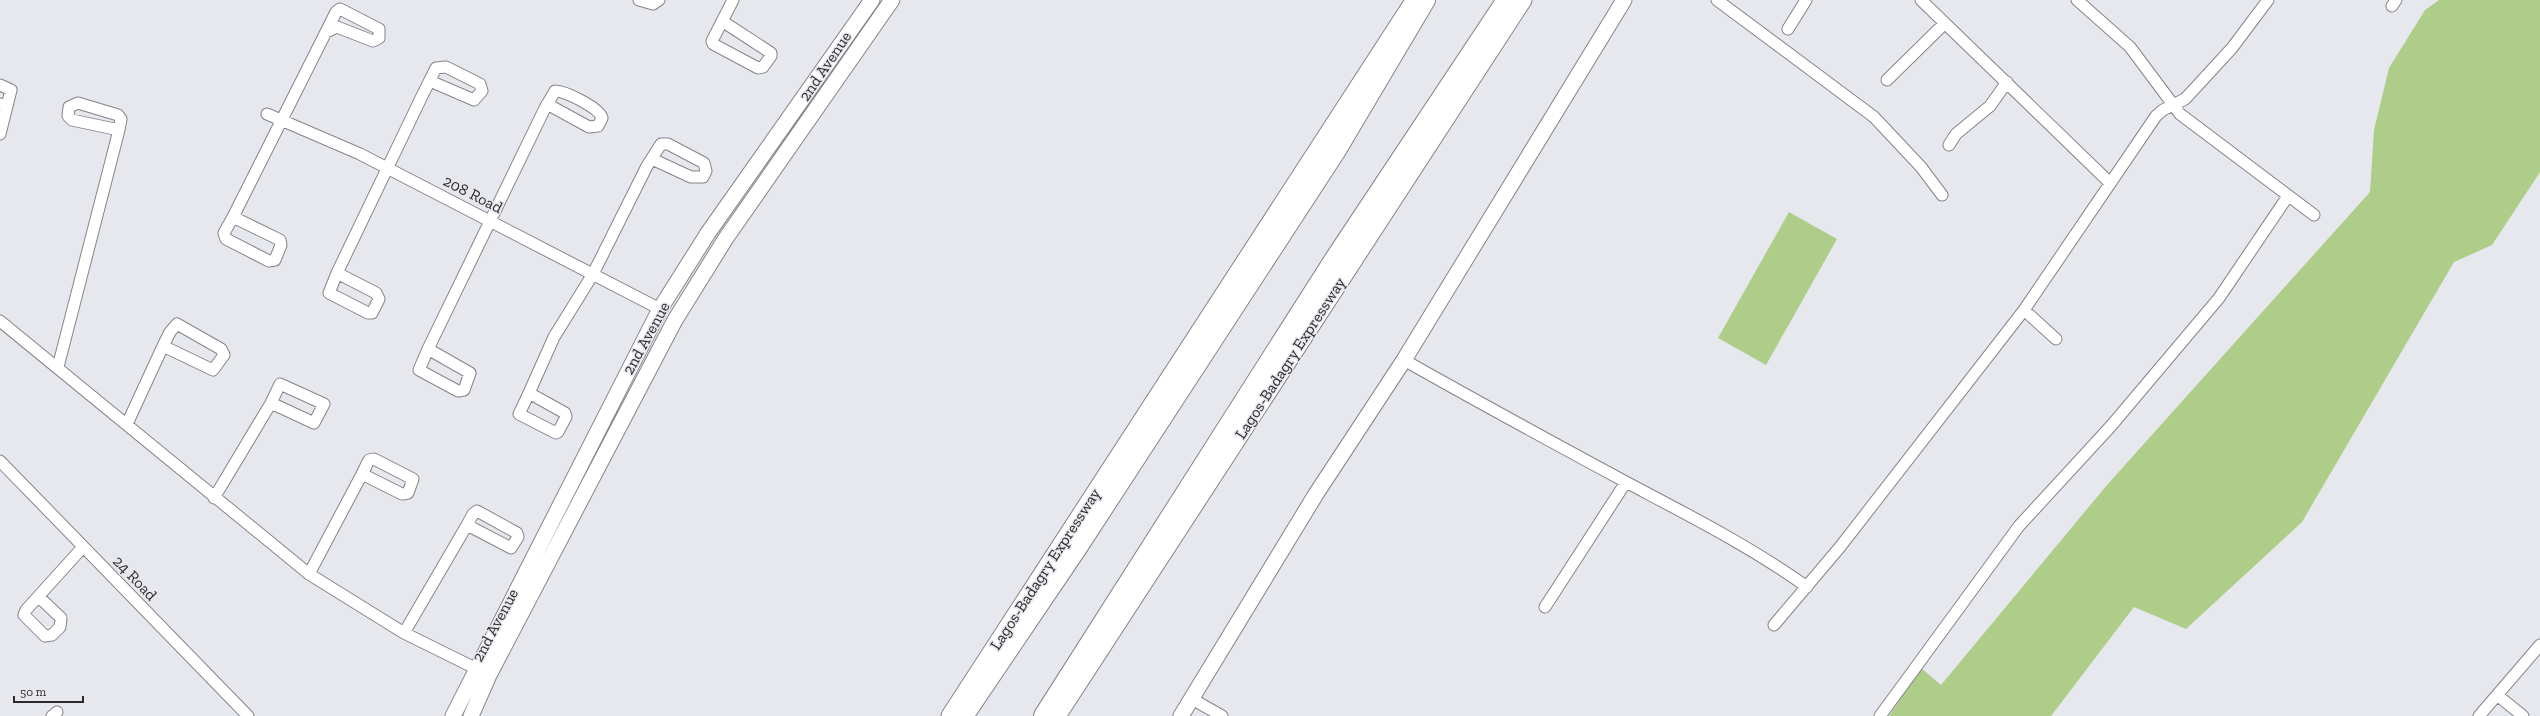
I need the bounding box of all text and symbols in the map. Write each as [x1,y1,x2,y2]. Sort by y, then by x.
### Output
street label: 2nd Avenue [795,28,855,104]
street label: 208 Road [440,171,506,217]
street label: Lagos-Badagry Expressway [1231,273,1350,442]
street label: 2nd Avenue [618,298,674,378]
street label: Lagos-Badagry Expressway [986,484,1105,653]
street label: 24 Road [109,552,161,604]
street label: 2nd Avenue [468,585,522,665]
scale bar [14,678,83,704]
text: 50 m [20,685,47,699]

